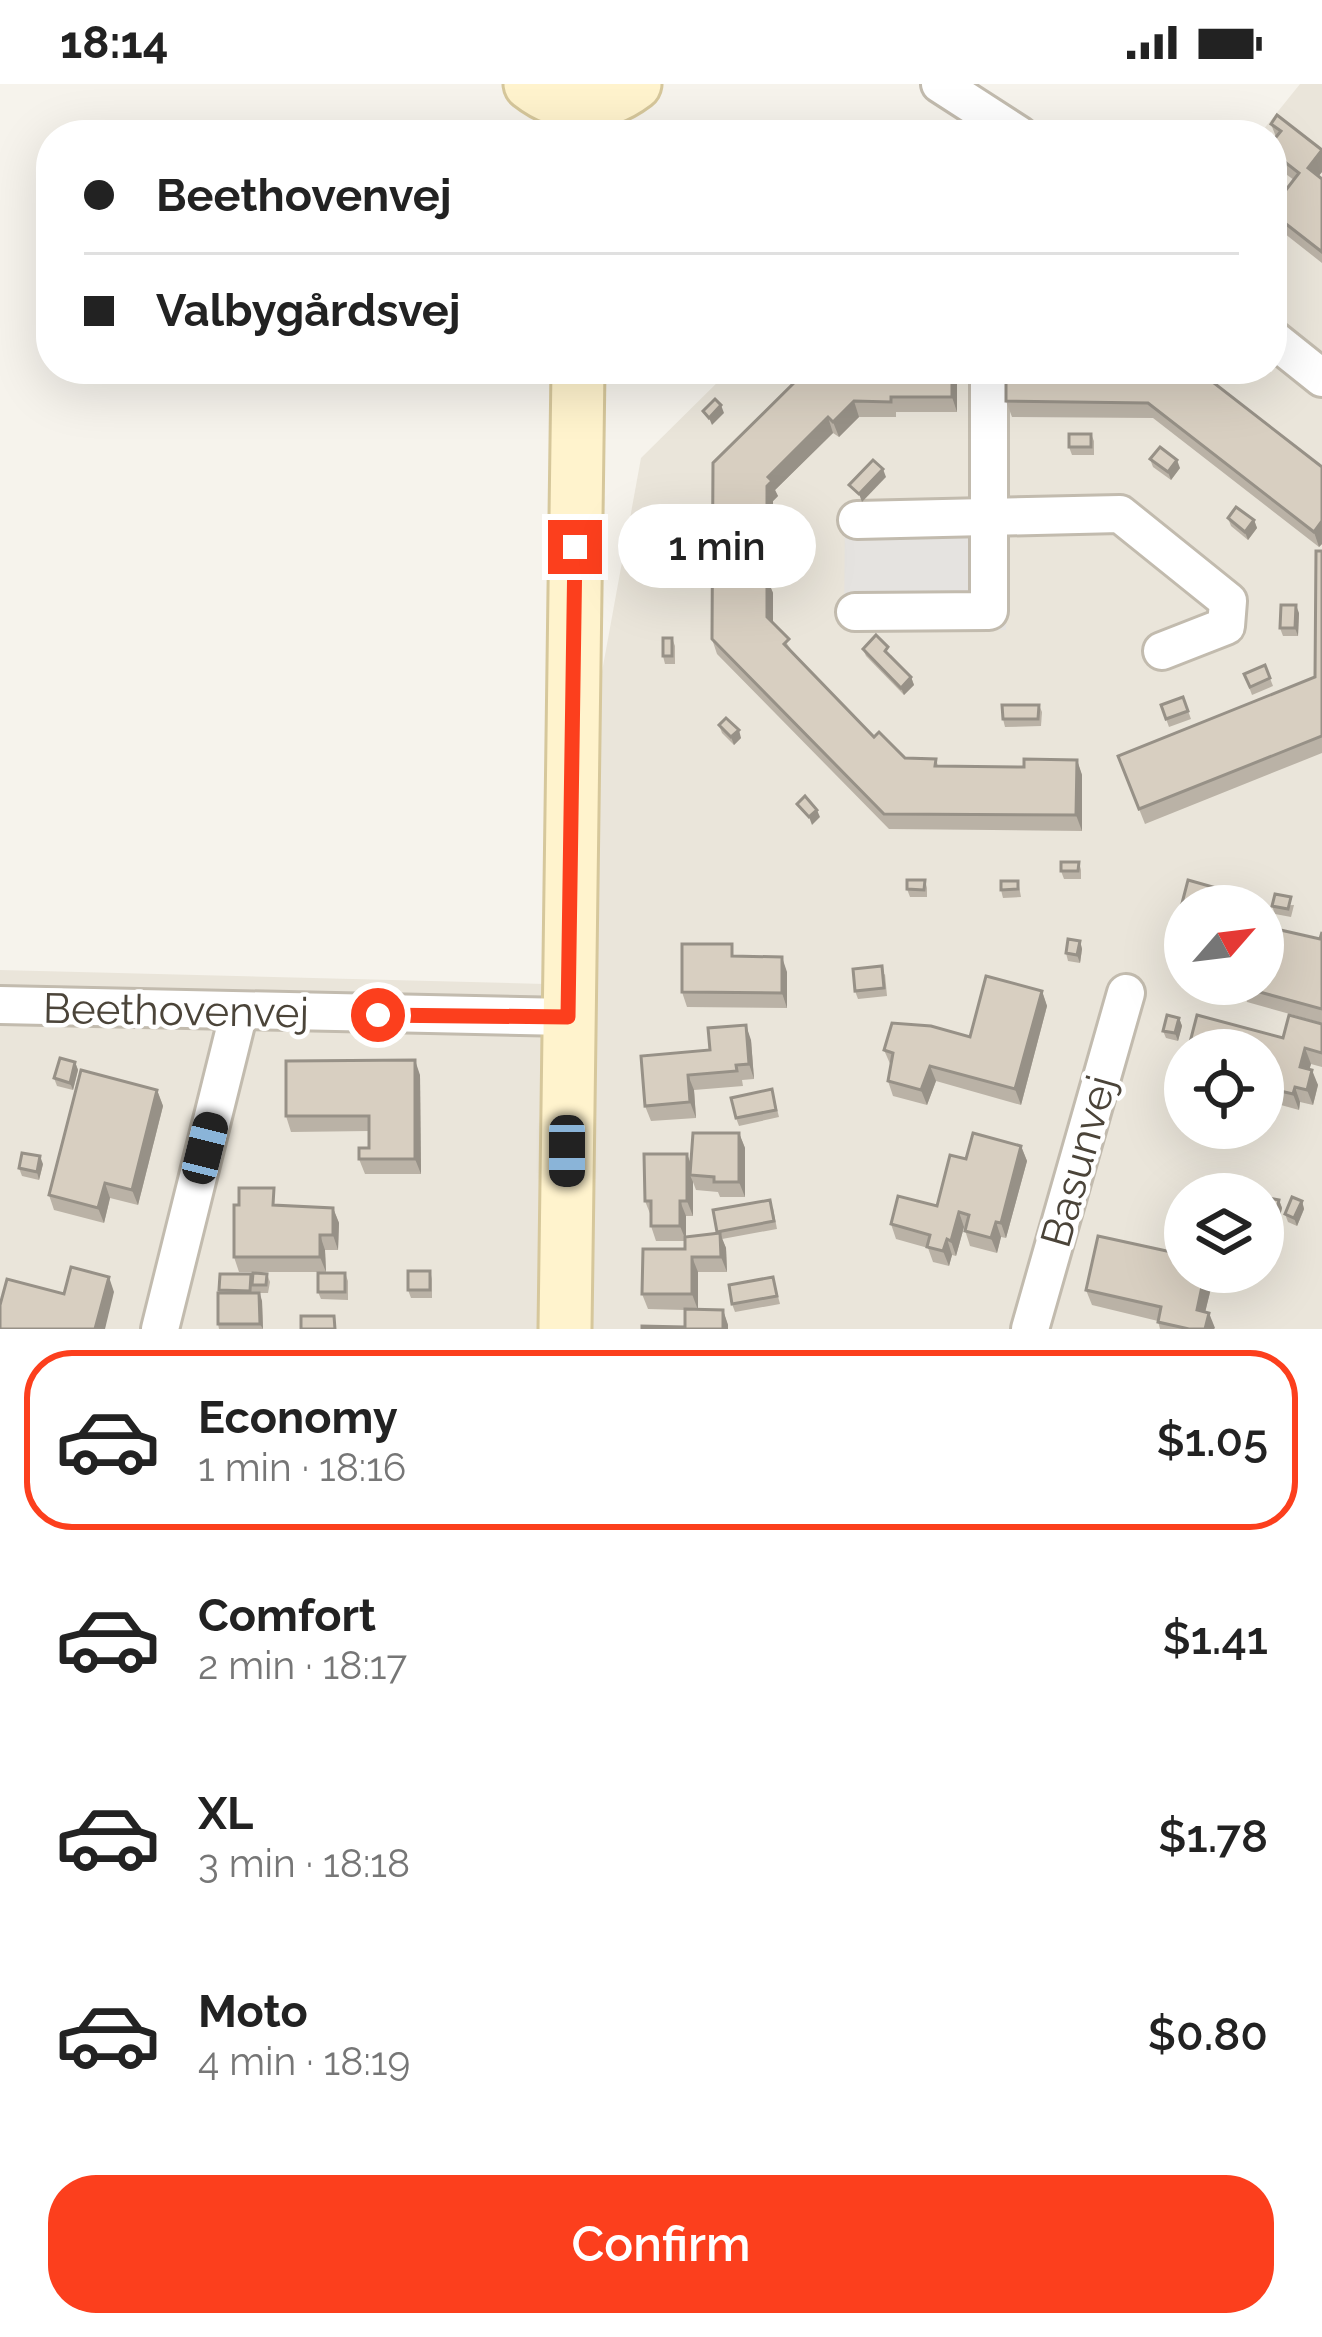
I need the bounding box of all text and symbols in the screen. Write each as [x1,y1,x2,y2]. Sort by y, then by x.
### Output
text: 18:14 [60,16,168,69]
text: Beethovenvej [156,169,452,222]
text: Valbygårdsvej [156,284,461,337]
callout: 1 min [617,505,815,589]
route end [548,520,602,574]
text: 1 min [669,523,765,569]
north arrow [1164,885,1284,1005]
map controls [1164,885,1284,1293]
street label: Beethovenvej [43,984,309,1037]
route start [351,988,405,1042]
button: locate [1164,1029,1284,1149]
street label: Basunvej [1031,1070,1126,1252]
car [179,1109,231,1187]
car [549,1115,585,1187]
button: layers [1164,1173,1284,1293]
icon: car [54,1386,162,1494]
text: Economy [198,1391,398,1444]
text: $1.05 [1157,1414,1268,1467]
text: 1 min · 18:16 [198,1444,406,1490]
icon: car [54,1584,162,1692]
text: Comfort [198,1589,376,1642]
text: $1.41 [1162,1612,1268,1665]
text: 2 min · 18:17 [198,1642,407,1688]
icon: car [54,1782,162,1890]
text: XL [198,1787,253,1840]
text: $1.78 [1158,1810,1268,1863]
text: 3 min · 18:18 [198,1840,410,1886]
icon: car [54,1980,162,2088]
text: Moto [198,1985,308,2038]
text: $0.80 [1148,2008,1268,2061]
text: 4 min · 18:19 [198,2038,410,2084]
button: Confirm [48,2175,1274,2313]

